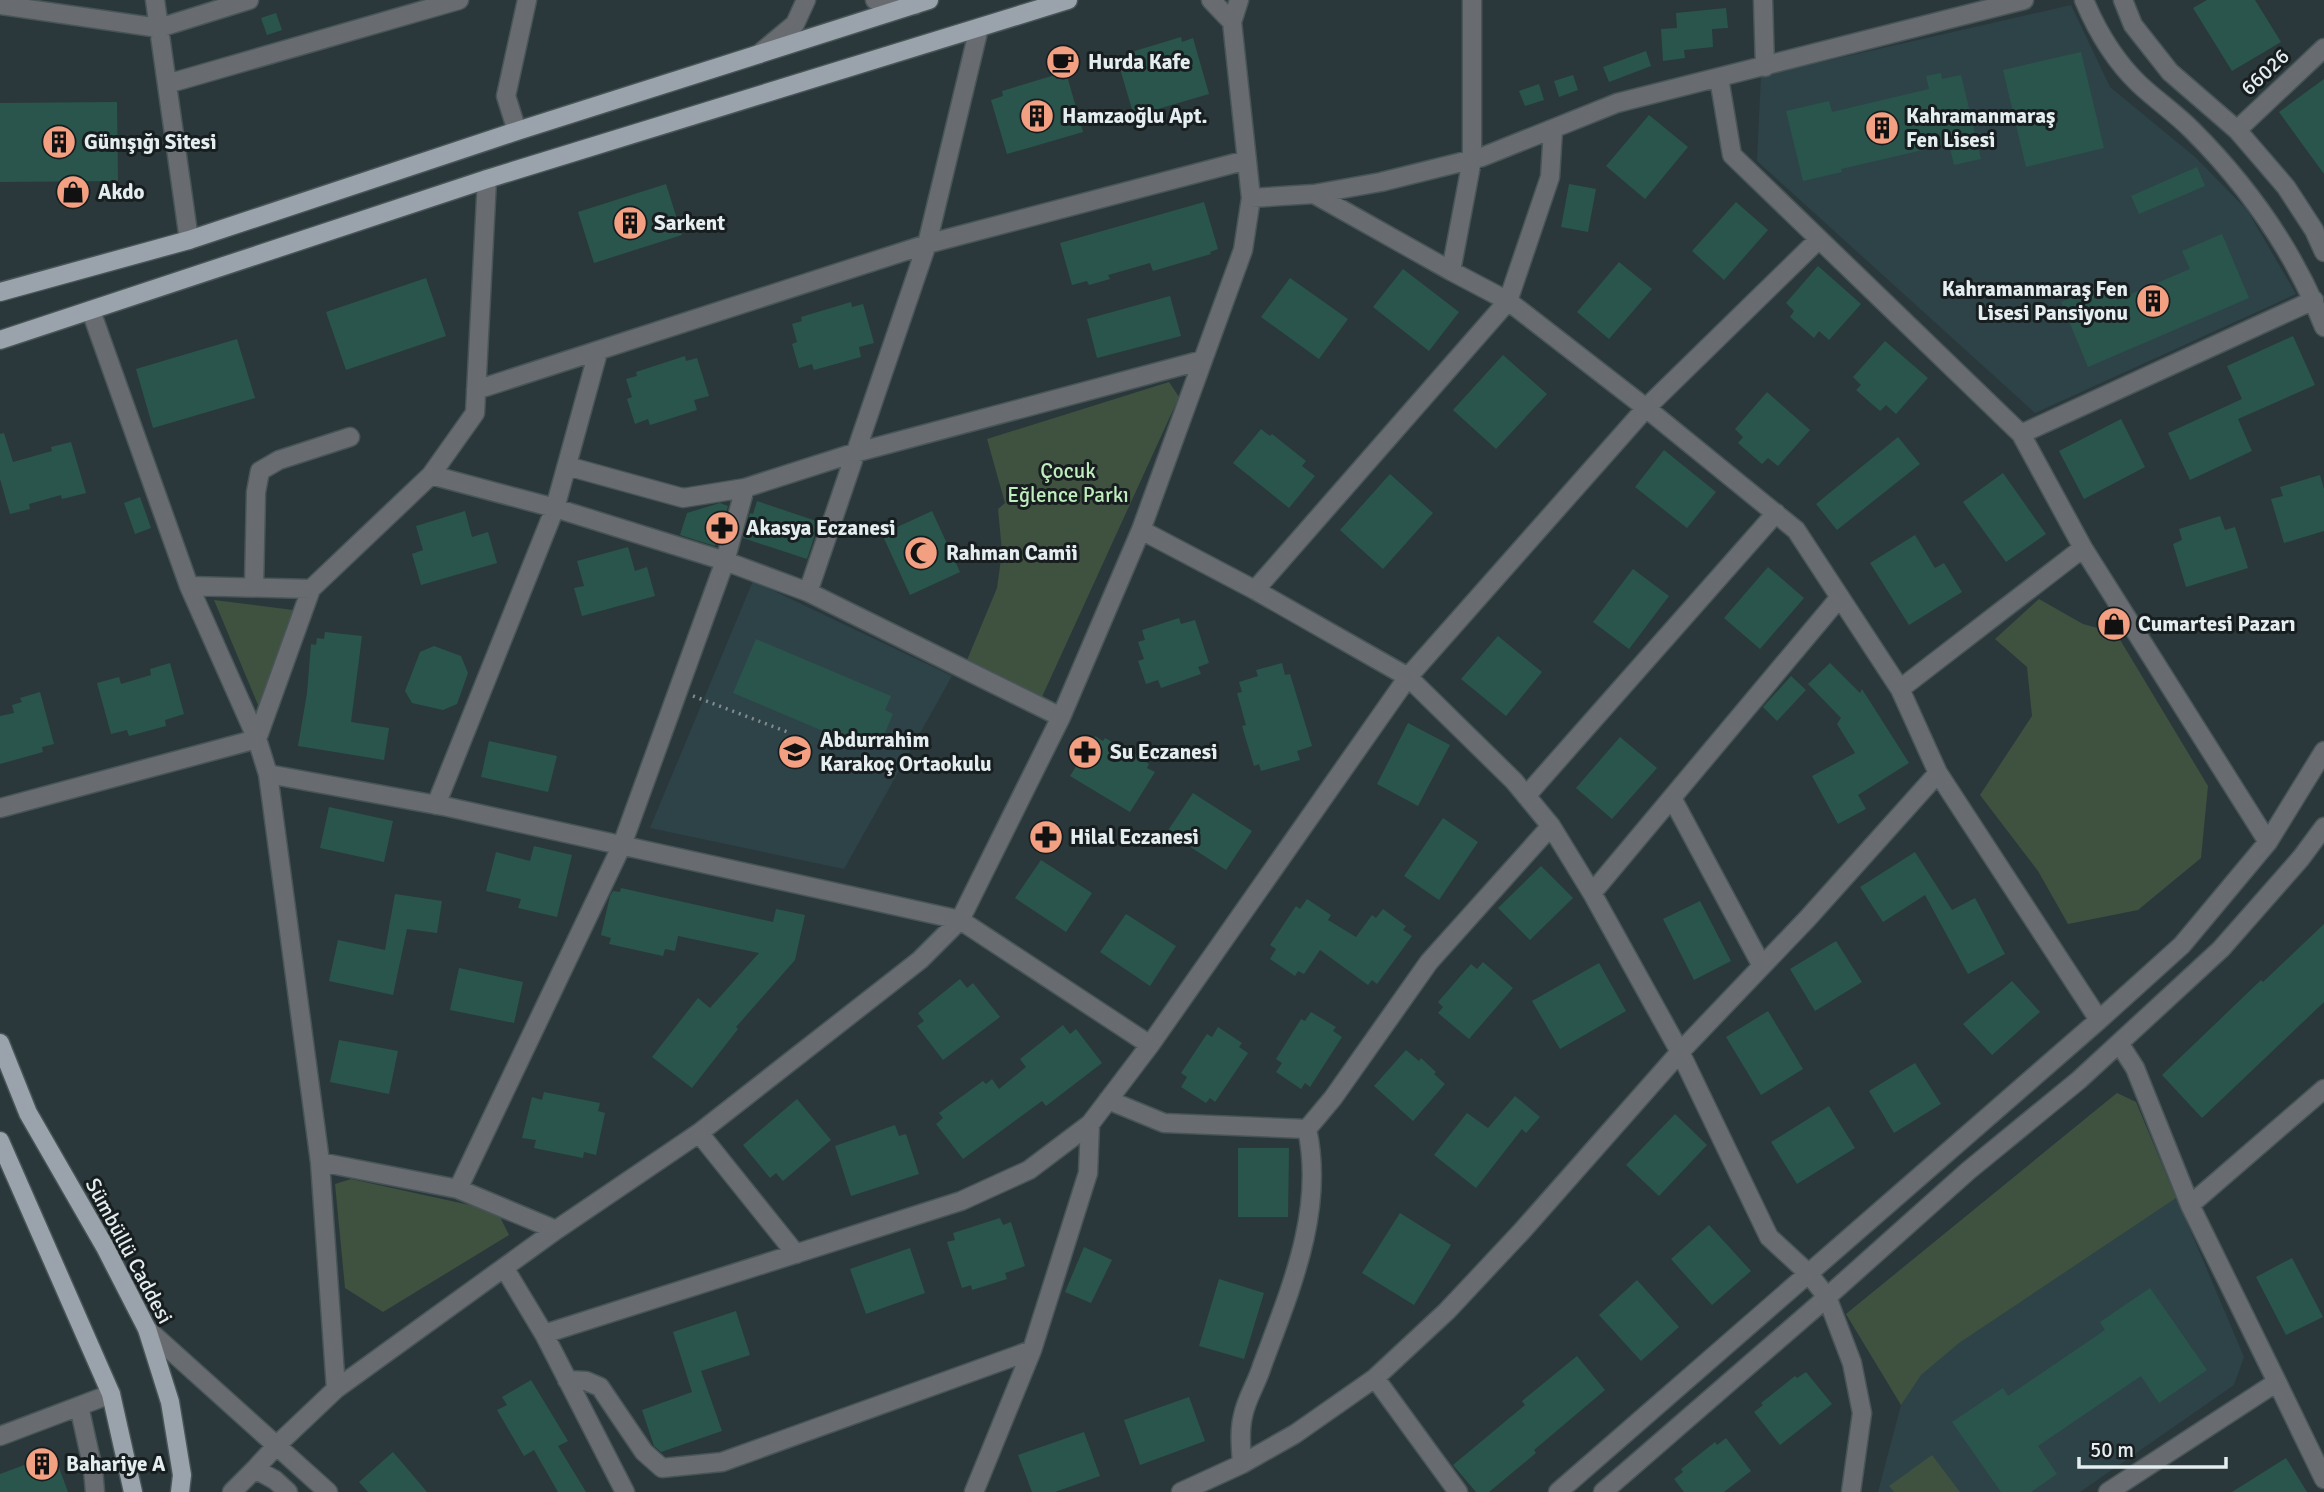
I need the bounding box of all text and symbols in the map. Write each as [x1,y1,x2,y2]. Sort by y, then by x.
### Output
cafe icon: Hurda Kafe [1044,43,1082,81]
street label: 66026 [2235,43,2295,101]
place label: Hurda Kafe [1088,49,1190,75]
building icon: Hamzaoğlu Apt. [1018,97,1056,135]
place label: Hamzaoğlu Apt. [1062,103,1208,129]
place label: Kahramanmaraş Fen Lisesi [1906,103,2055,153]
building icon: Kahramanmaraş Fen Lisesi [1863,109,1901,147]
building icon: Günışığı Sitesi [40,123,78,161]
place label: Günışığı Sitesi [84,129,216,155]
shop icon: Akdo [54,173,92,211]
place label: Akdo [98,179,144,205]
building icon: Sarkent [611,204,649,242]
place label: Sarkent [654,210,725,236]
place label: Kahramanmaraş Fen Lisesi Pansiyonu [1942,276,2128,326]
building icon: Kahramanmaraş Fen Lisesi Pansiyonu [2134,282,2172,320]
park label: Çocuk Eğlence Parkı [1007,458,1129,508]
pharmacy icon: Akasya Eczanesi [703,509,741,547]
place label: Akasya Eczanesi [746,515,896,541]
mosque icon: Rahman Camii [902,534,940,572]
place label: Rahman Camii [946,540,1078,566]
shop icon: Cumartesi Pazarı [2095,605,2133,643]
place label: Cumartesi Pazarı [2138,611,2295,637]
place label: Abdurrahim Karakoç Ortaokulu [820,727,992,777]
school or university icon: Abdurrahim Karakoç Ortaokulu [776,733,814,771]
pharmacy icon: Su Eczanesi [1066,733,1104,771]
place label: Su Eczanesi [1110,739,1217,765]
pharmacy icon: Hilal Eczanesi [1027,818,1065,856]
place label: Hilal Eczanesi [1070,824,1199,850]
street label: Sümbüllü Caddesi [80,1174,178,1328]
scale bar [2079,1426,2226,1470]
text: 50 m [2090,1437,2134,1463]
building icon: Bahariye A [23,1445,61,1483]
place label: Bahariye A [66,1451,166,1477]

